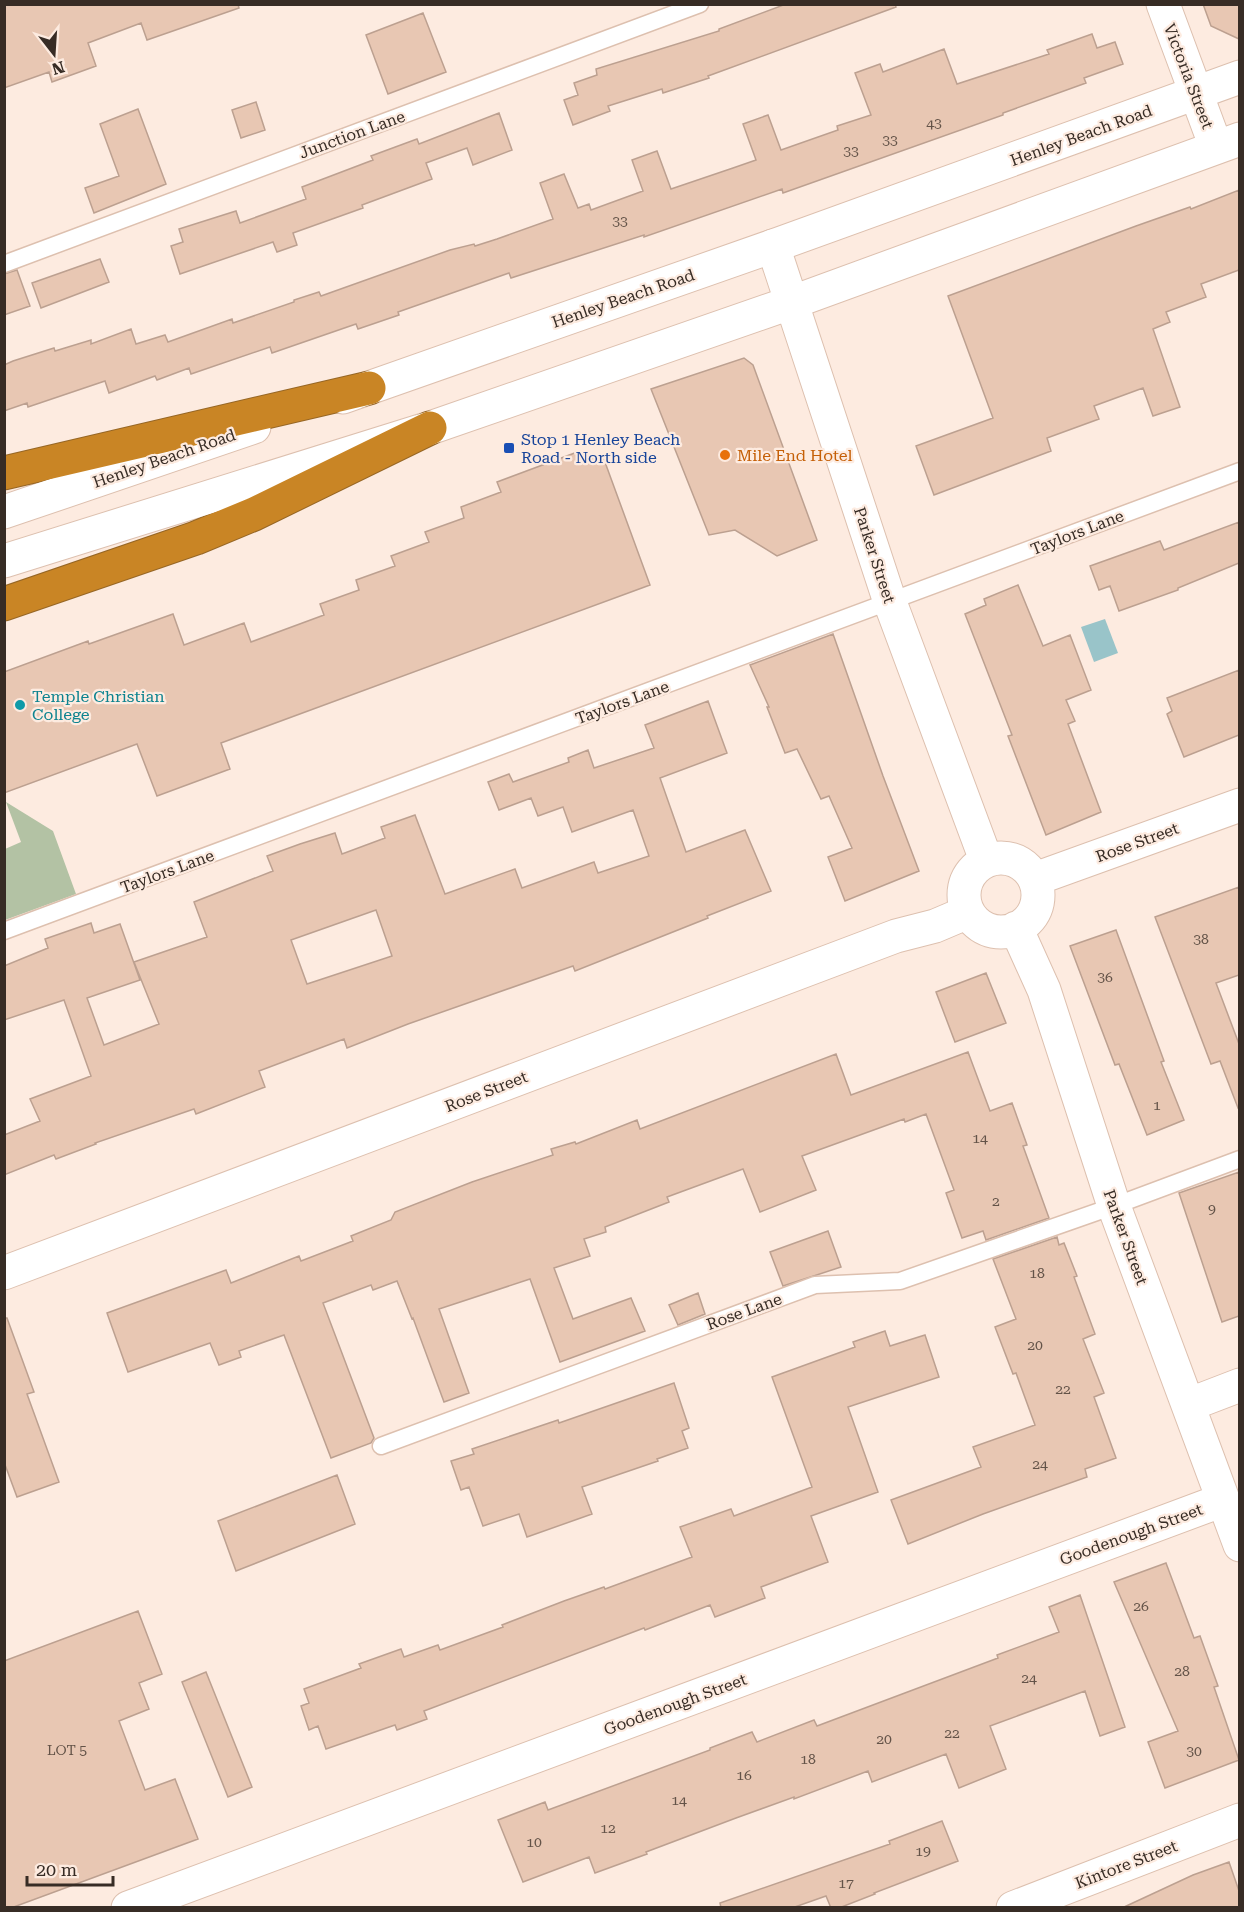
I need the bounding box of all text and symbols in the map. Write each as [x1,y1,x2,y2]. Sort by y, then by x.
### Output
street label: Victoria Street [1160,21,1217,131]
north arrow [24,24,84,84]
text: N [50,57,67,79]
street label: Henley Beach Road [1008,101,1155,170]
street label: Junction Lane [297,106,408,162]
house number: 43 [926,115,942,131]
house number: 33 [882,132,898,148]
house number: 33 [843,143,859,159]
house number: 33 [612,213,628,229]
street label: Henley Beach Road [549,265,697,332]
street label: Henley Beach Road [90,425,238,492]
place label: Stop 1 Henley Beach Road - North side [521,430,680,467]
marker: Stop 1 Henley Beach Road - North side [502,441,516,455]
place label: Mile End Hotel [737,446,852,465]
marker: Mile End Hotel [718,448,732,462]
street label: Parker Street [850,505,899,606]
street label: Taylors Lane [1028,506,1127,559]
street label: Taylors Lane [573,677,672,728]
place label: Temple Christian College [32,687,165,724]
marker: Temple Christian College [13,698,27,712]
street label: Rose Street [1093,819,1181,866]
street label: Taylors Lane [118,846,217,897]
house number: 38 [1193,931,1209,947]
house number: 36 [1097,969,1113,985]
street label: Rose Street [442,1067,530,1116]
house number: 1 [1153,1097,1161,1113]
house number: 14 [972,1130,988,1146]
street label: Parker Street [1099,1187,1152,1287]
house number: 2 [992,1193,1000,1209]
house number: 9 [1208,1201,1216,1217]
house number: 18 [1029,1265,1045,1281]
street label: Rose Lane [704,1289,785,1334]
house number: 20 [1027,1337,1043,1353]
house number: 22 [1055,1381,1071,1397]
house number: 24 [1032,1456,1048,1472]
street label: Goodenough Street [1057,1500,1205,1569]
house number: 26 [1133,1598,1149,1614]
house number: 28 [1174,1663,1190,1679]
street label: Goodenough Street [601,1670,749,1739]
house number: 24 [1021,1670,1037,1686]
house number: 22 [944,1725,960,1741]
house number: 20 [876,1731,892,1747]
house number: LOT 5 [47,1742,87,1758]
house number: 30 [1186,1743,1202,1759]
house number: 18 [800,1751,816,1767]
house number: 16 [736,1767,752,1783]
house number: 14 [671,1792,687,1808]
house number: 12 [600,1820,616,1836]
house number: 10 [526,1834,542,1850]
street label: Kintore Street [1072,1836,1180,1893]
house number: 19 [915,1843,931,1859]
scale bar [27,1849,112,1887]
text: 20 m [36,1859,77,1880]
house number: 17 [838,1875,854,1891]

